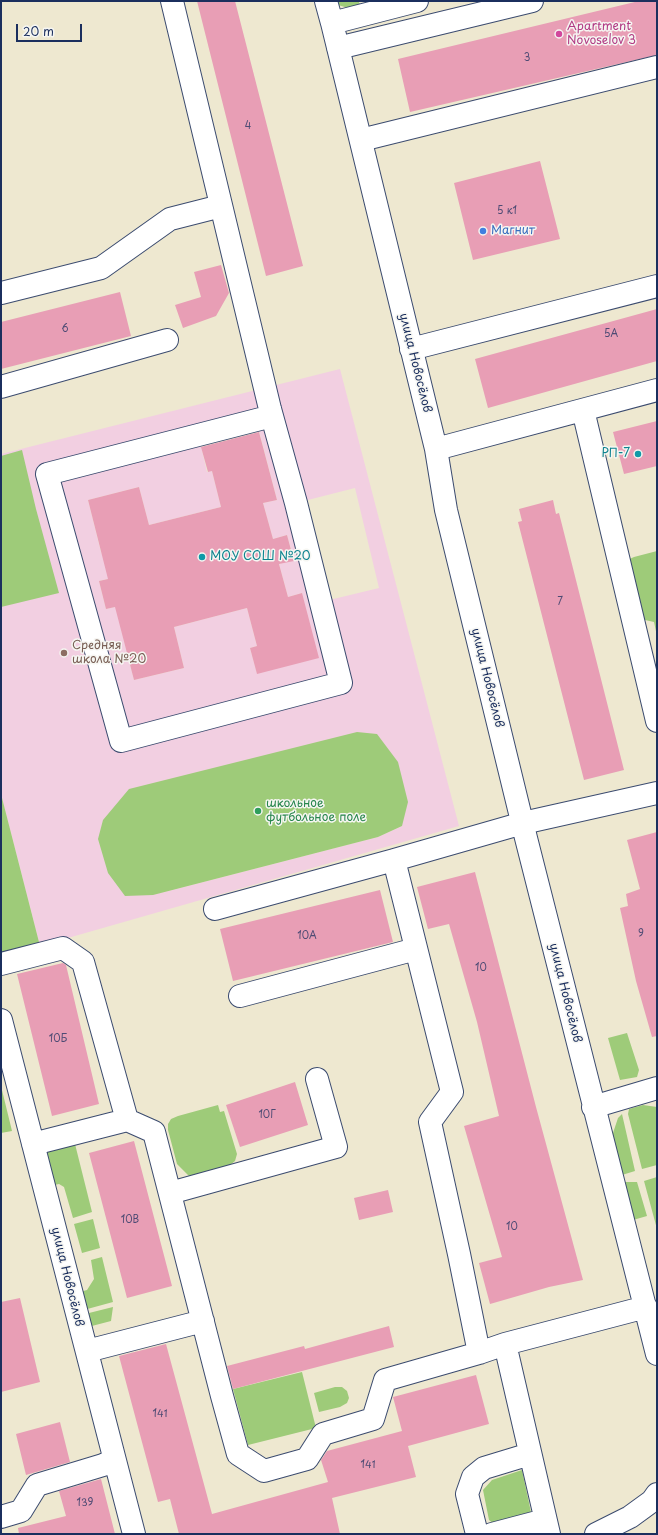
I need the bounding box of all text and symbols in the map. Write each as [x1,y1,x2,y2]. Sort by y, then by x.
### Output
scale bar [18,16,84,42]
place label: Apartment Novoselov 3 [567,20,636,48]
text: 20 m [23,22,54,40]
marker: Apartment Novoselov 3 [554,29,564,39]
house number: 3 [524,52,530,64]
house number: 4 [245,120,251,132]
house number: 5 к1 [497,205,517,217]
place label: Магнит [491,224,535,238]
marker: Магнит [478,226,488,236]
street label: улица Новосёлов [396,312,434,414]
house number: 6 [61,323,69,335]
house number: 5А [604,328,618,340]
place label: РП-7 [601,447,630,461]
marker: РП-7 [633,449,643,459]
place label: МОУ СОШ №20 [210,550,311,564]
marker: МОУ СОШ №20 [197,552,207,562]
house number: 7 [557,596,563,608]
street label: улица Новосёлов [468,627,506,729]
place label: Средняя школа №20 [72,639,146,667]
marker: Средняя школа №20 [59,648,69,658]
place label: школьное футбольное поле [266,797,366,825]
marker: школьное футбольное поле [253,806,263,816]
house number: 9 [638,928,644,940]
house number: 10А [297,930,317,942]
street label: улица Новосёлов [546,942,584,1044]
house number: 10 [475,962,487,974]
house number: 10Б [49,1033,67,1045]
house number: 10Г [258,1109,276,1121]
house number: 10В [121,1214,139,1226]
house number: 10 [506,1221,518,1233]
street label: улица Новосёлов [48,1226,86,1328]
house number: 141 [153,1408,167,1420]
house number: 141 [361,1459,375,1471]
house number: 139 [77,1497,93,1509]

